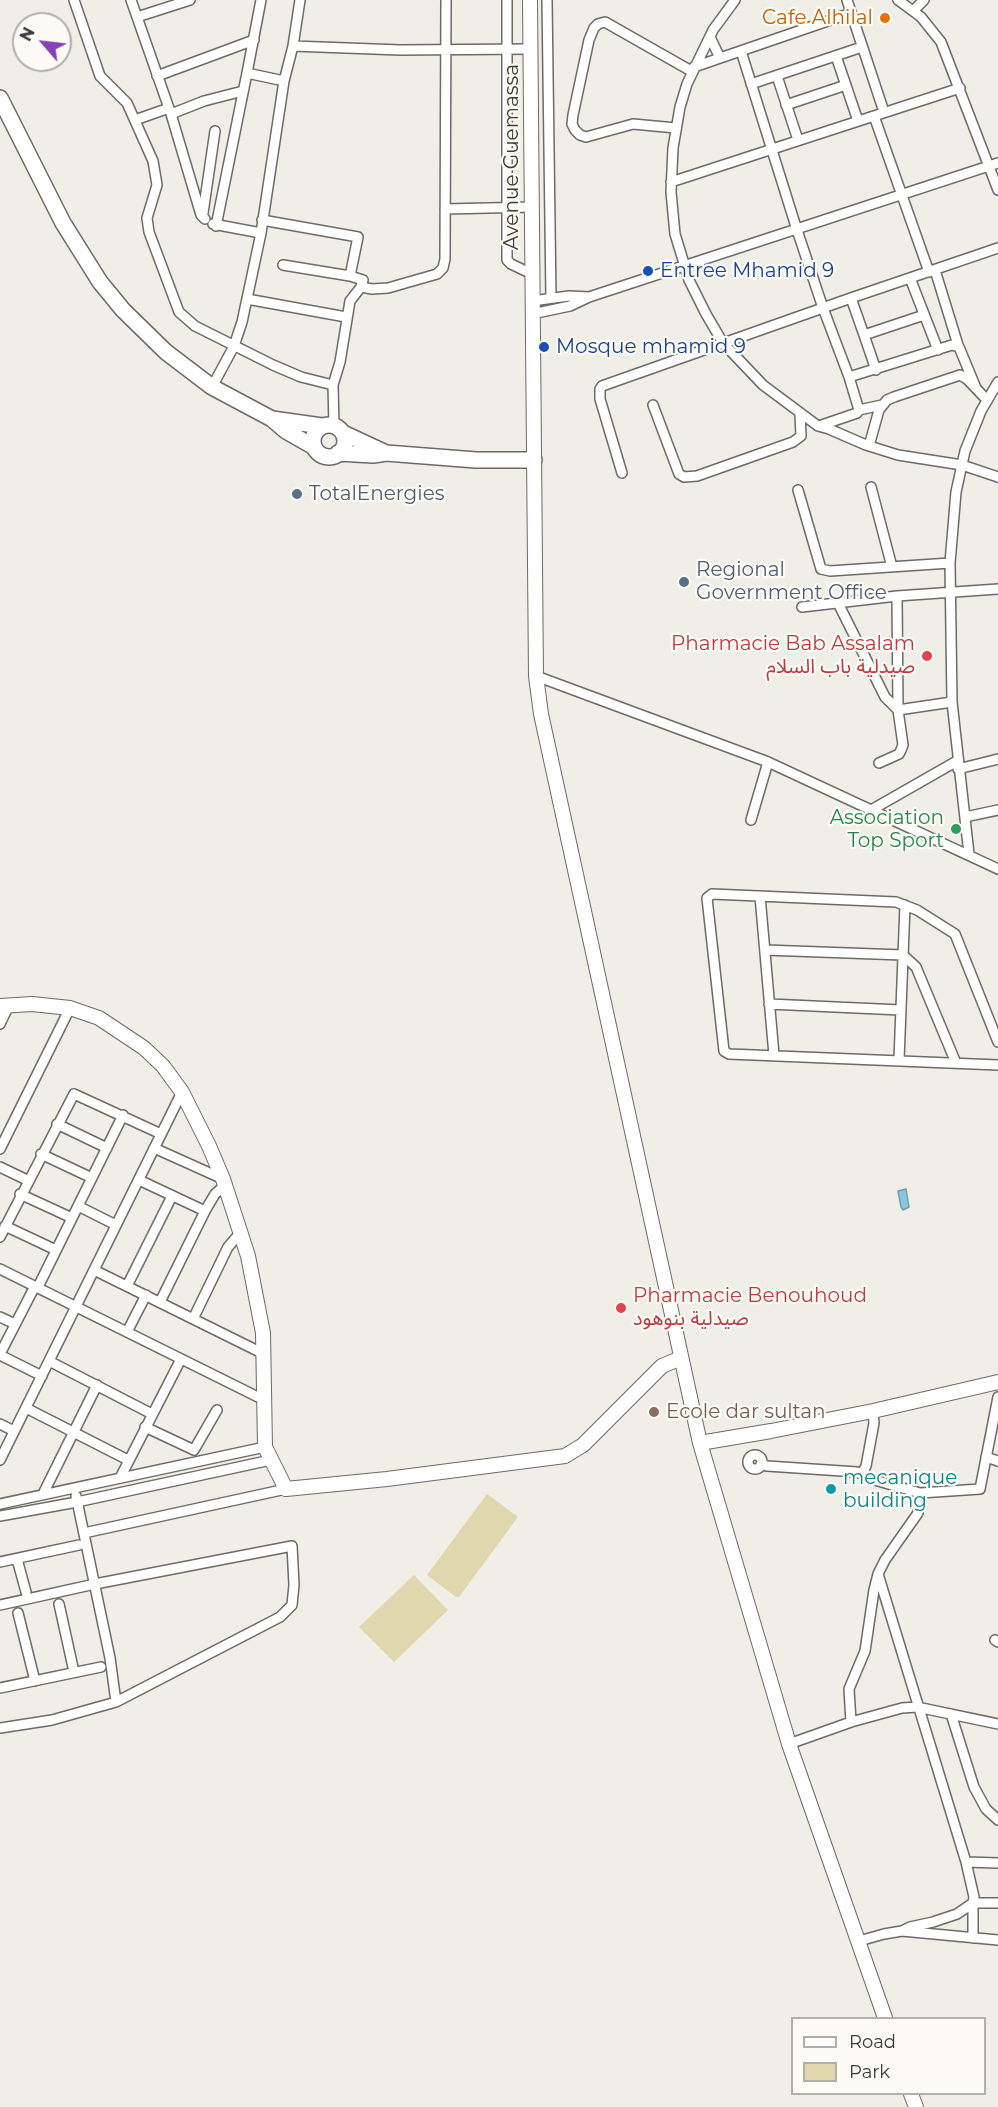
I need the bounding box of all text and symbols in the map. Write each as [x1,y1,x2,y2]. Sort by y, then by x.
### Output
place label: Cafe Alhilal [762,6,873,30]
marker: Cafe Alhilal [878,11,892,25]
north arrow [12,12,72,72]
text: N [16,24,39,44]
street label: Avenue Guemassa [500,64,524,250]
place label: Entree Mhamid 9 [660,259,834,283]
marker: Entree Mhamid 9 [641,264,655,278]
place label: Mosque mhamid 9 [556,335,746,359]
marker: Mosque mhamid 9 [537,340,551,354]
place label: TotalEnergies [309,482,444,506]
marker: TotalEnergies [290,487,304,501]
place label: Regional Government Office [696,558,887,605]
marker: Regional Government Office [677,575,691,589]
place label: Pharmacie Bab Assalam صيدلية باب السلام [671,632,915,679]
marker: Pharmacie Bab Assalam صيدلية باب السلام [920,649,934,663]
place label: Association Top Sport [830,806,944,853]
marker: Association Top Sport [949,822,963,836]
place label: Pharmacie Benouhoud صيدلية بنوهود [633,1284,867,1331]
marker: Pharmacie Benouhoud صيدلية بنوهود [614,1301,628,1315]
place label: Ecole dar sultan [666,1400,826,1424]
marker: Ecole dar sultan [647,1405,661,1419]
place label: mecanique building [843,1466,957,1513]
marker: mecanique building [824,1482,838,1496]
legend [791,2017,986,2095]
text: Road [849,2031,896,2053]
text: Park [849,2061,890,2083]

